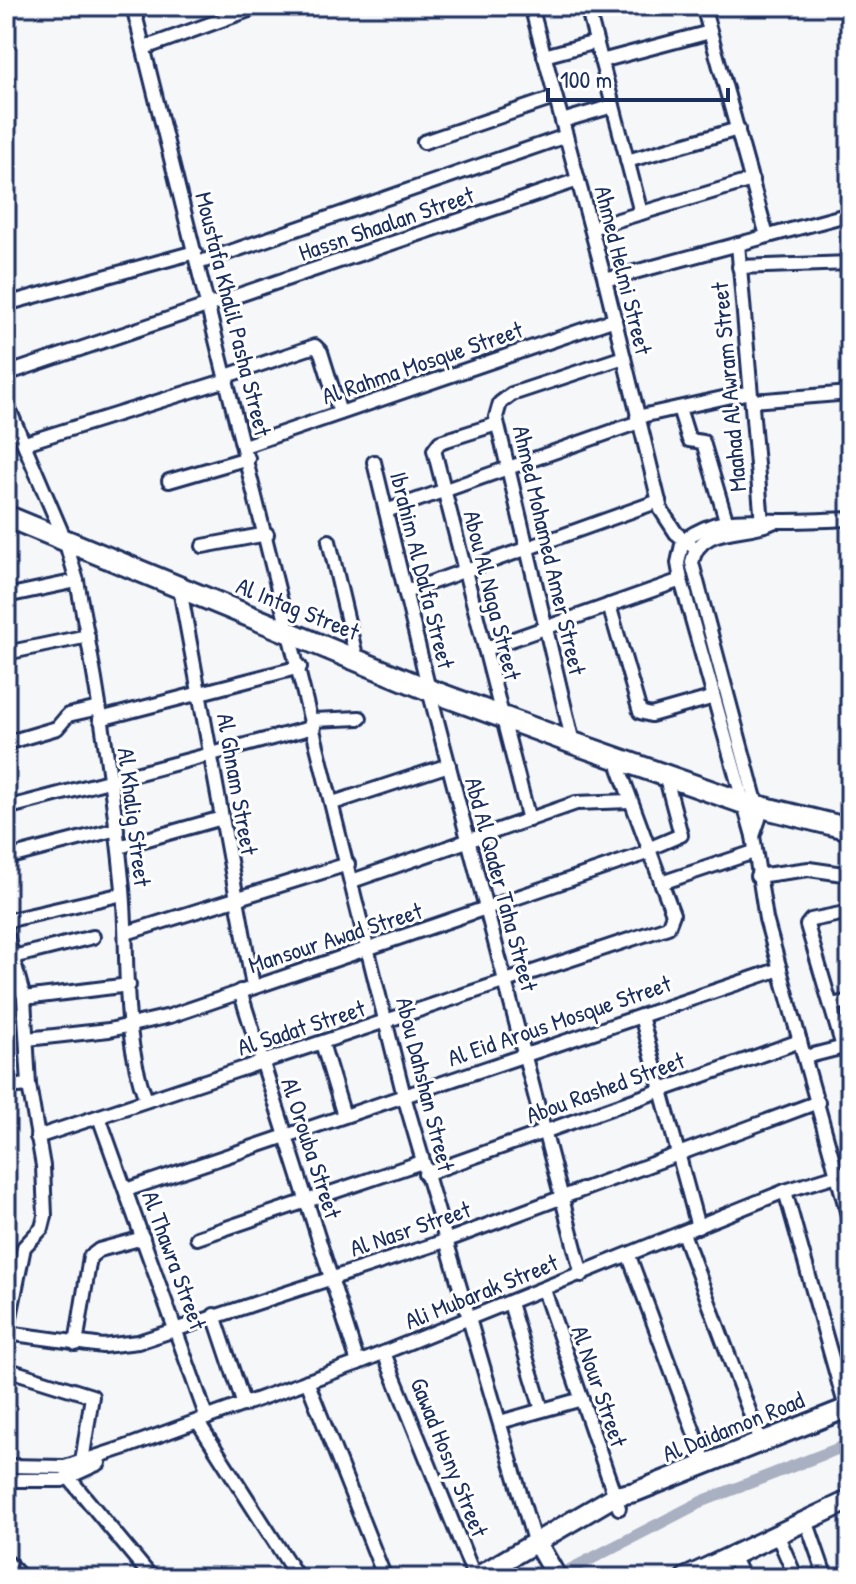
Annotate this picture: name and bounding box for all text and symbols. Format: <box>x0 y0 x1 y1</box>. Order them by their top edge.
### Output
scale bar <box>548 52 728 102</box>
text: 100 m <box>560 63 612 95</box>
street label: Hassn Shaalan Street <box>294 178 479 268</box>
street label: Ahmed Helmi Street <box>588 182 661 358</box>
street label: Moustafa Khalil Pasha Street <box>188 188 280 440</box>
street label: Maahad Al Awram Street <box>703 280 753 493</box>
street label: Al Rahma Mosque Street <box>317 312 527 411</box>
street label: Ahmed Mohamed Amer Street <box>506 422 594 679</box>
street label: Ibrahim Al Dalfa Street <box>383 468 463 672</box>
street label: Abou Al Naga Street <box>456 507 530 684</box>
street label: Al Intag Street <box>232 569 365 647</box>
street label: Al Ghnam Street <box>210 711 266 858</box>
street label: Al Khalig Street <box>111 746 159 889</box>
street label: Abd Al Qader Taha Street <box>458 773 546 995</box>
street label: Mansour Awad Street <box>244 894 427 980</box>
street label: Al Eid Arous Mosque Street <box>443 966 676 1073</box>
street label: Al Sadat Street <box>233 991 370 1063</box>
street label: Abou Dahshan Street <box>389 994 463 1175</box>
street label: Abou Rashed Street <box>521 1043 689 1130</box>
street label: Al Orouba Street <box>274 1074 350 1223</box>
street label: Al Thawra Street <box>135 1186 215 1335</box>
street label: Al Nasr Street <box>345 1192 475 1264</box>
street label: Ali Mubarak Street <box>400 1246 563 1336</box>
street label: Al Nour Street <box>564 1321 636 1452</box>
street label: Gawad Hosny Street <box>404 1373 497 1542</box>
street label: Al Daidamon Road <box>657 1383 809 1469</box>

